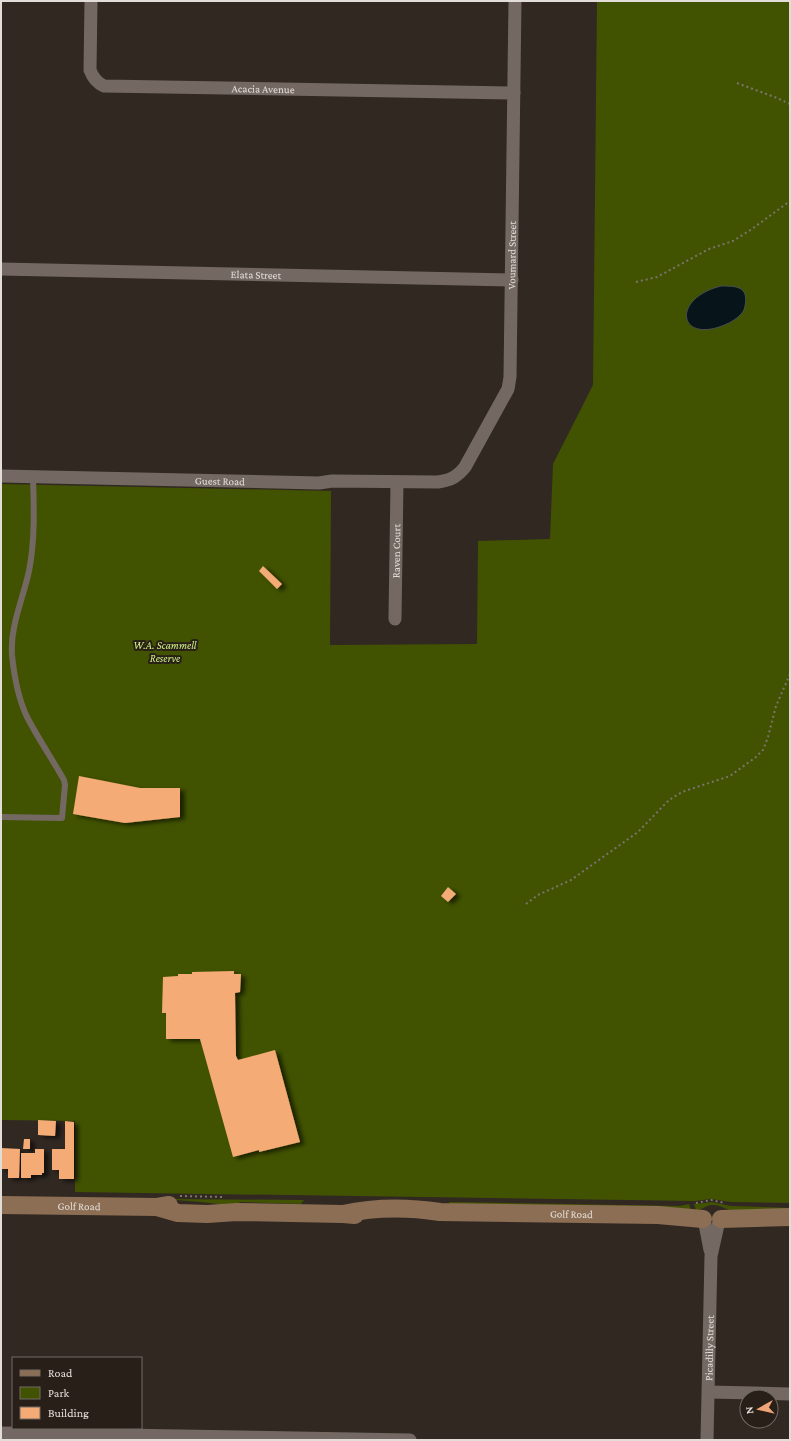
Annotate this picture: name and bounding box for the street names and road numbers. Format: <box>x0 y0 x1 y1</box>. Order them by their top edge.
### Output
street label: Acacia Avenue <box>231 82 295 95</box>
street label: Voumard Street <box>505 221 518 290</box>
street label: Elata Street <box>231 268 282 281</box>
street label: Guest Road <box>195 474 245 487</box>
street label: Raven Court <box>390 523 402 578</box>
street label: Golf Road <box>57 1200 101 1212</box>
street label: Golf Road <box>550 1208 593 1220</box>
street label: Picadilly Street <box>702 1315 716 1381</box>

